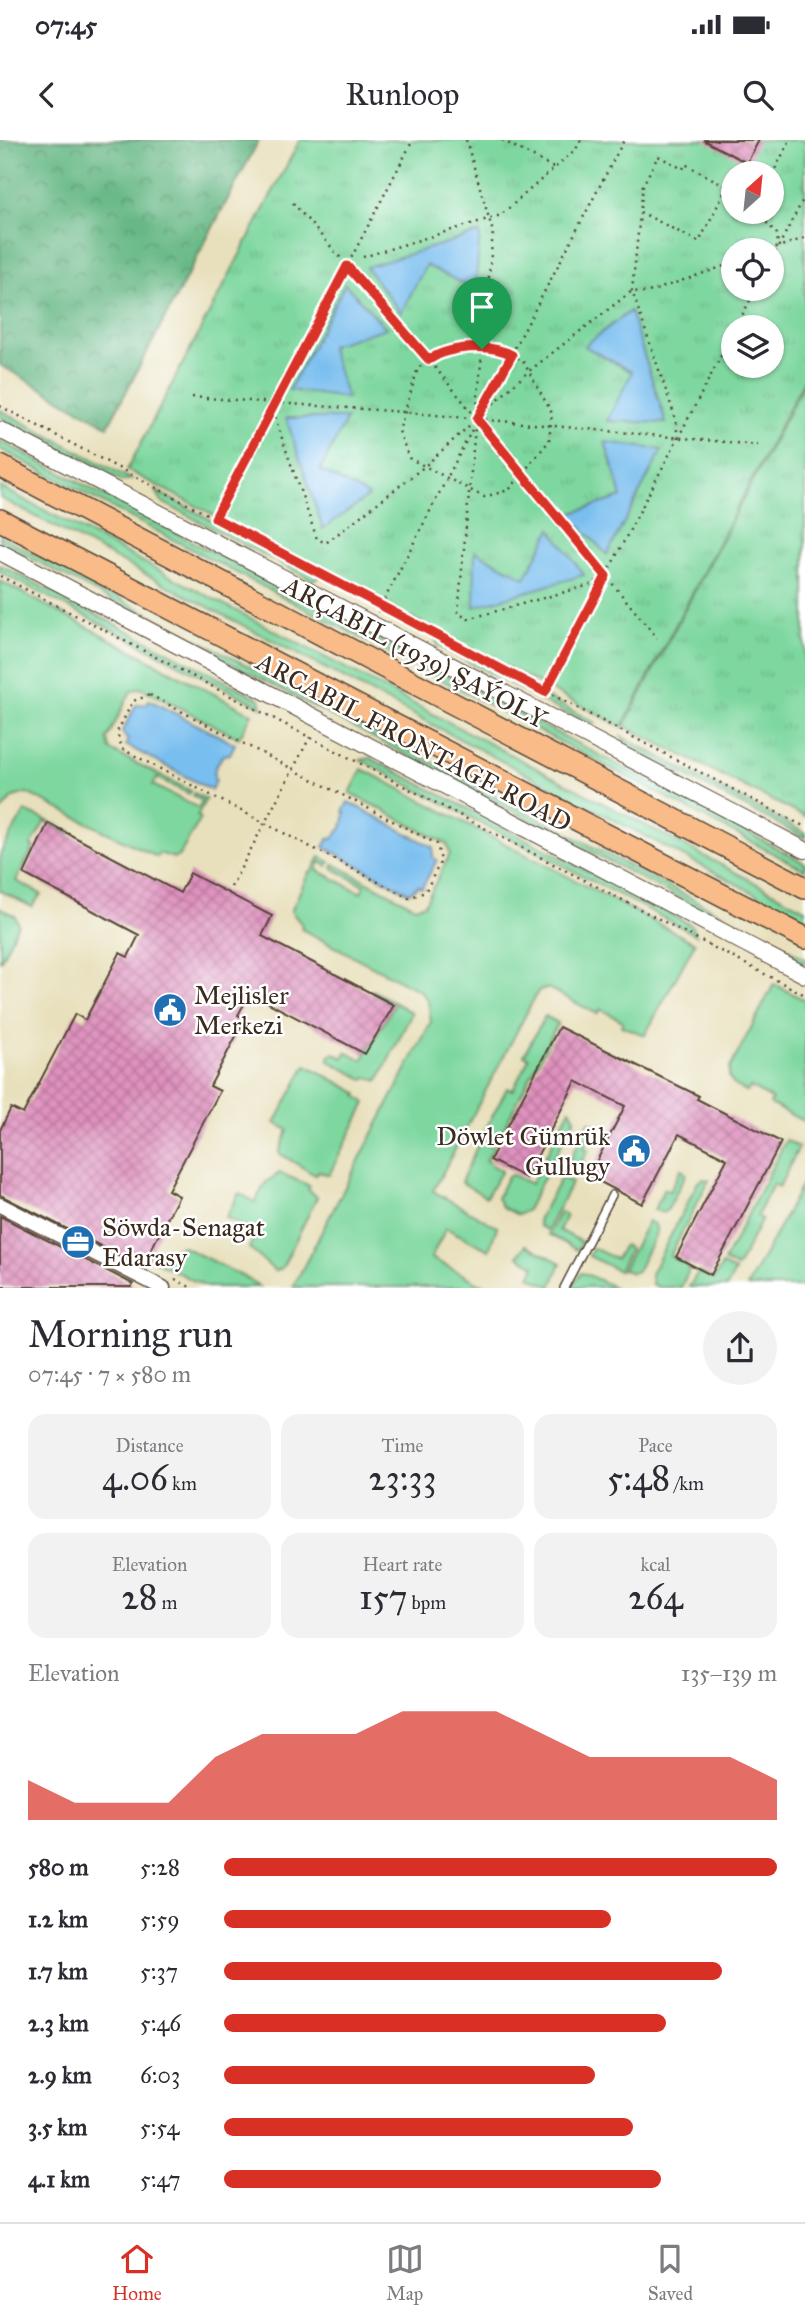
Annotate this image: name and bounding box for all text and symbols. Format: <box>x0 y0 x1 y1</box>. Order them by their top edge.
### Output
text: 07:45 <box>35 9 97 41</box>
text: Runloop <box>346 75 459 114</box>
icon: back <box>28 76 66 114</box>
icon: search <box>739 76 777 114</box>
north arrow <box>721 161 784 224</box>
map controls <box>721 161 784 378</box>
button: locate <box>721 238 784 301</box>
pin <box>452 277 512 349</box>
icon: arrive <box>463 288 501 326</box>
button: layers <box>721 315 784 378</box>
street label: ARÇABIL (1939) ŞAÝOLY <box>277 568 554 736</box>
street label: ARCABIL FRONTAGE ROAD <box>250 645 577 839</box>
place label: Mejlisler Merkezi <box>194 979 289 1041</box>
public building icon: Mejlisler Merkezi <box>151 991 189 1029</box>
place label: Döwlet Gümrük Gullugy <box>436 1120 611 1182</box>
public building icon: Döwlet Gümrük Gullugy <box>615 1132 653 1170</box>
place label: Söwda-Senagat Edarasy <box>102 1211 265 1273</box>
office icon: Söwda-Senagat Edarasy <box>59 1223 97 1261</box>
text: Morning run <box>28 1311 233 1357</box>
button: share <box>703 1311 777 1385</box>
text: 07:45 · 7 × 580 m <box>28 1360 191 1388</box>
text: Distance <box>115 1434 184 1457</box>
text: Time <box>381 1434 424 1457</box>
text: Pace <box>638 1434 673 1457</box>
text: 4.06 <box>102 1457 168 1500</box>
text: 23:33 <box>368 1457 437 1500</box>
text: 5:48 <box>607 1457 670 1500</box>
text: km <box>168 1472 197 1495</box>
text: /km <box>670 1472 704 1495</box>
text: Elevation <box>112 1553 187 1576</box>
text: Heart rate <box>363 1553 442 1576</box>
text: kcal <box>641 1553 670 1576</box>
text: 28 <box>122 1576 157 1619</box>
text: 157 <box>359 1576 407 1619</box>
text: 264 <box>628 1576 683 1619</box>
text: m <box>157 1591 177 1614</box>
text: bpm <box>407 1591 446 1614</box>
text: Elevation <box>28 1659 119 1687</box>
text: 135–139 m <box>681 1659 777 1687</box>
text: 580 m <box>28 1853 89 1881</box>
text: 5:28 <box>140 1853 180 1881</box>
text: 1.2 km <box>28 1905 88 1933</box>
text: 5:59 <box>140 1905 180 1933</box>
text: 1.7 km <box>28 1957 88 1985</box>
text: 5:37 <box>140 1957 178 1985</box>
text: 2.3 km <box>28 2009 89 2037</box>
text: 5:46 <box>140 2009 181 2037</box>
text: 2.9 km <box>28 2061 92 2089</box>
text: 6:03 <box>140 2061 180 2089</box>
text: 3.5 km <box>28 2113 87 2141</box>
text: 5:54 <box>140 2113 179 2141</box>
text: 4.1 km <box>28 2165 90 2193</box>
text: 5:47 <box>140 2165 181 2193</box>
tab: Home <box>112 2240 162 2305</box>
tab: Map <box>386 2240 424 2305</box>
tab: Saved <box>648 2240 693 2305</box>

